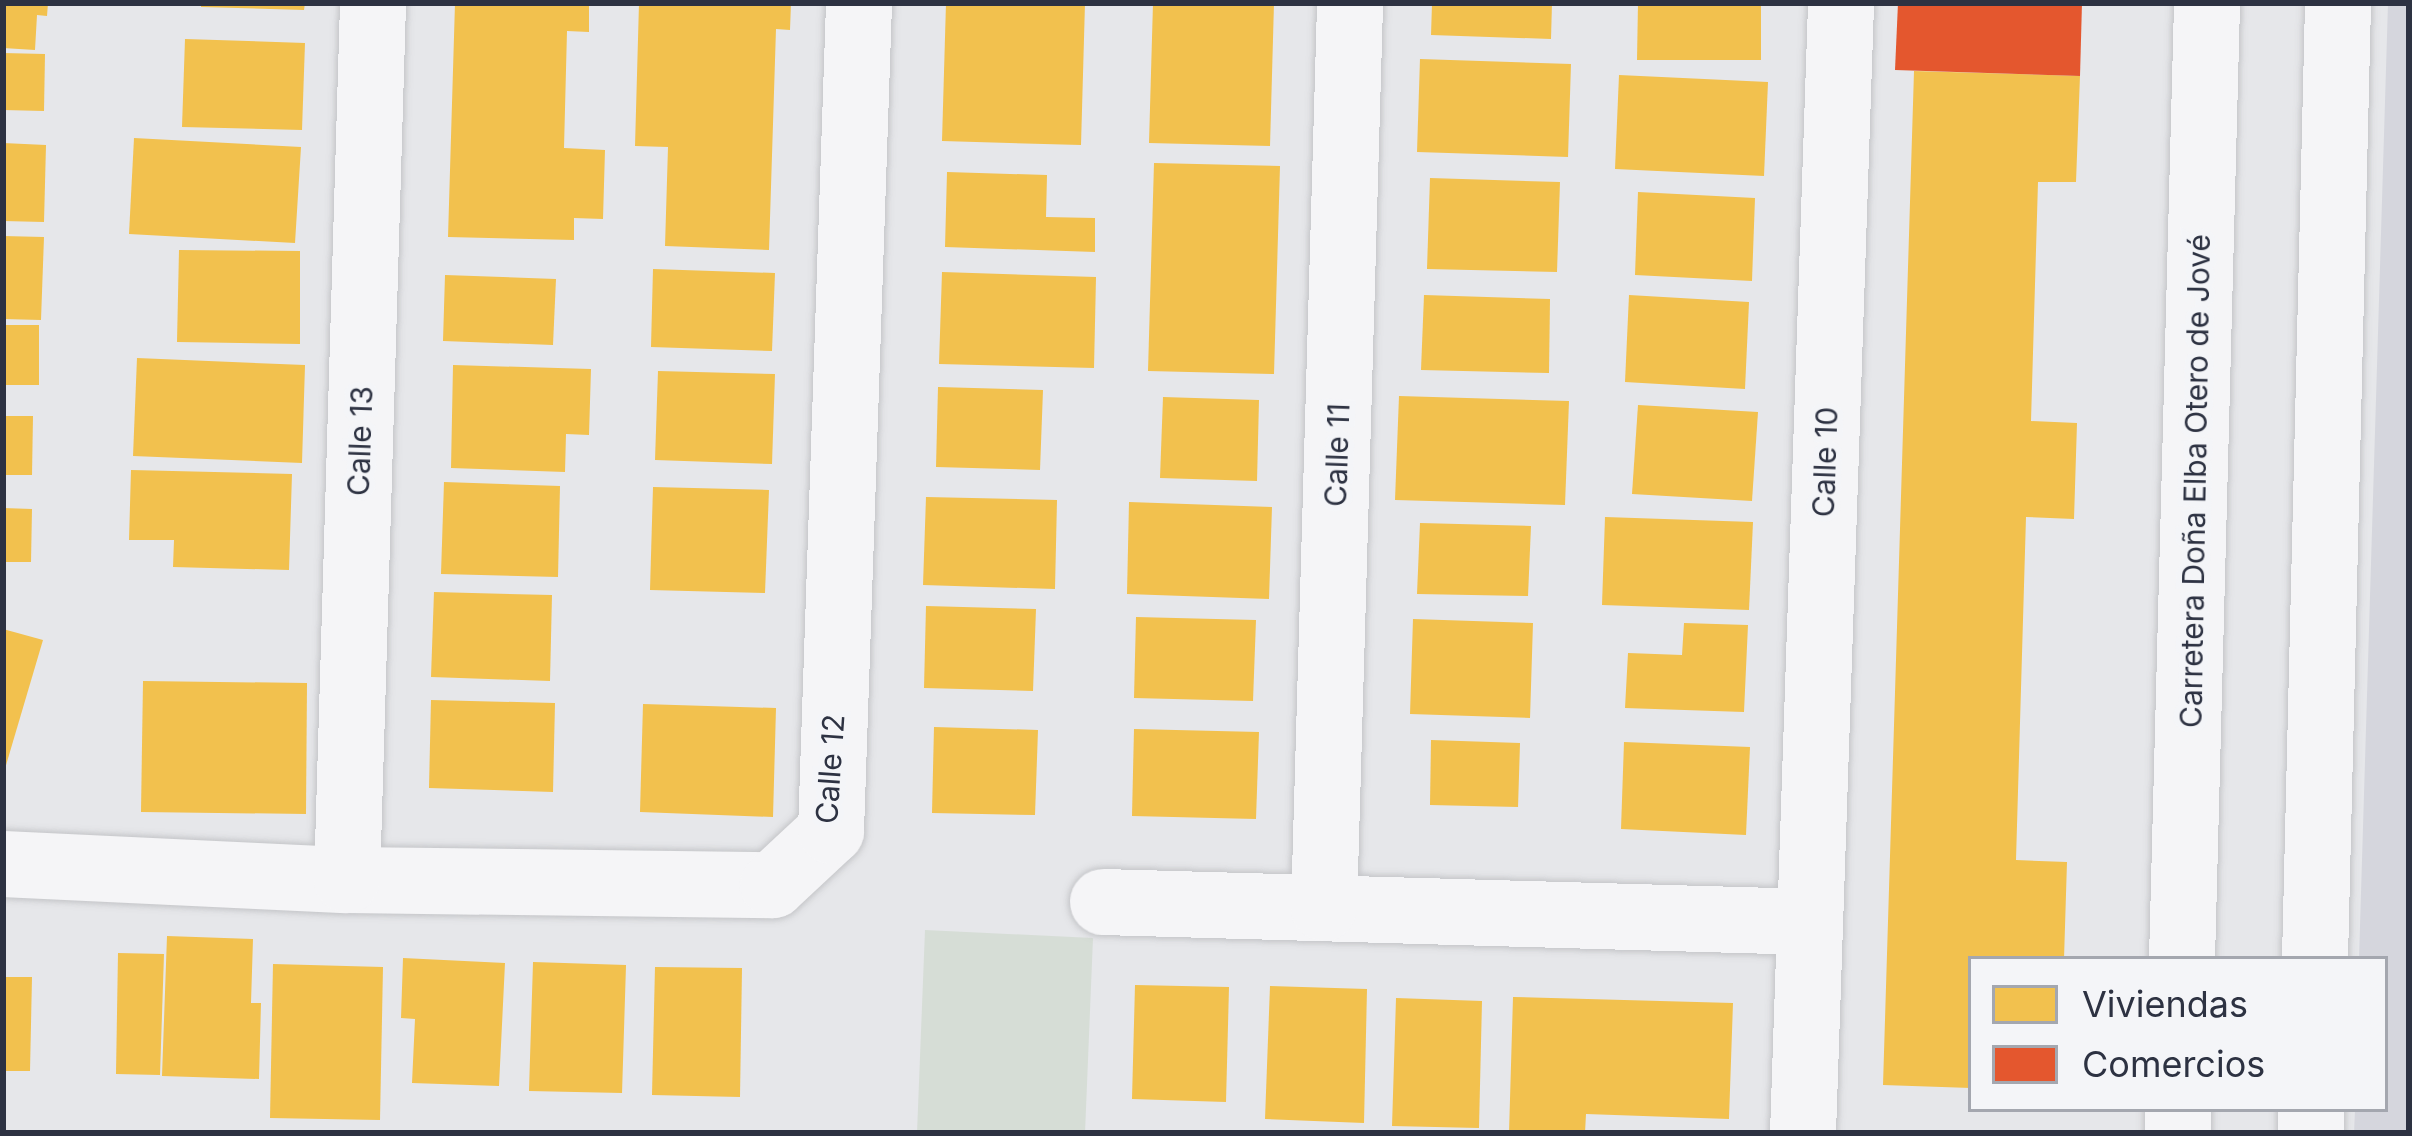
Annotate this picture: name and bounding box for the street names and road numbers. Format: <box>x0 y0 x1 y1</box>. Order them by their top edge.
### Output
street label: Carretera Doña Elba Otero de Jové <box>2173 234 2217 728</box>
street label: Calle 13 <box>340 385 380 497</box>
street label: Calle 11 <box>1317 403 1357 507</box>
street label: Calle 10 <box>1805 406 1845 518</box>
street label: Calle 12 <box>808 713 852 825</box>

